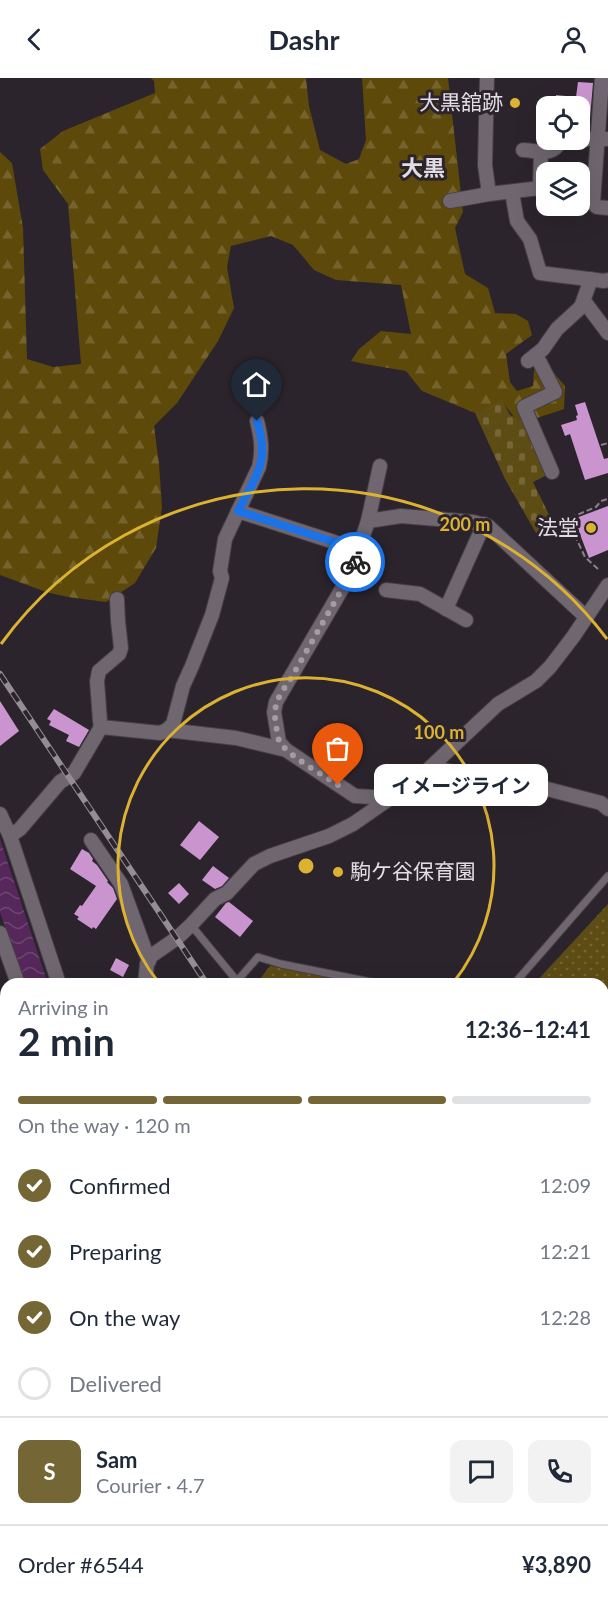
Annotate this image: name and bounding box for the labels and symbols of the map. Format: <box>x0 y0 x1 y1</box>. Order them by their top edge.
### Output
place label: 大黒舘跡 <box>419 89 503 114</box>
marker: 大黒舘跡 <box>508 96 522 110</box>
district label: 大黒 <box>401 154 445 181</box>
pin <box>231 359 282 421</box>
text: 200 m <box>440 513 490 535</box>
place label: 法堂 <box>537 514 579 539</box>
marker: 法堂 <box>584 521 598 535</box>
courier <box>325 532 385 592</box>
text: 100 m <box>414 721 464 743</box>
pin <box>312 723 363 785</box>
callout: イメージライン <box>374 764 548 806</box>
centre of rings <box>296 856 316 876</box>
place label: 駒ケ谷保育園 <box>350 858 476 883</box>
marker: 駒ケ谷保育園 <box>331 865 345 879</box>

